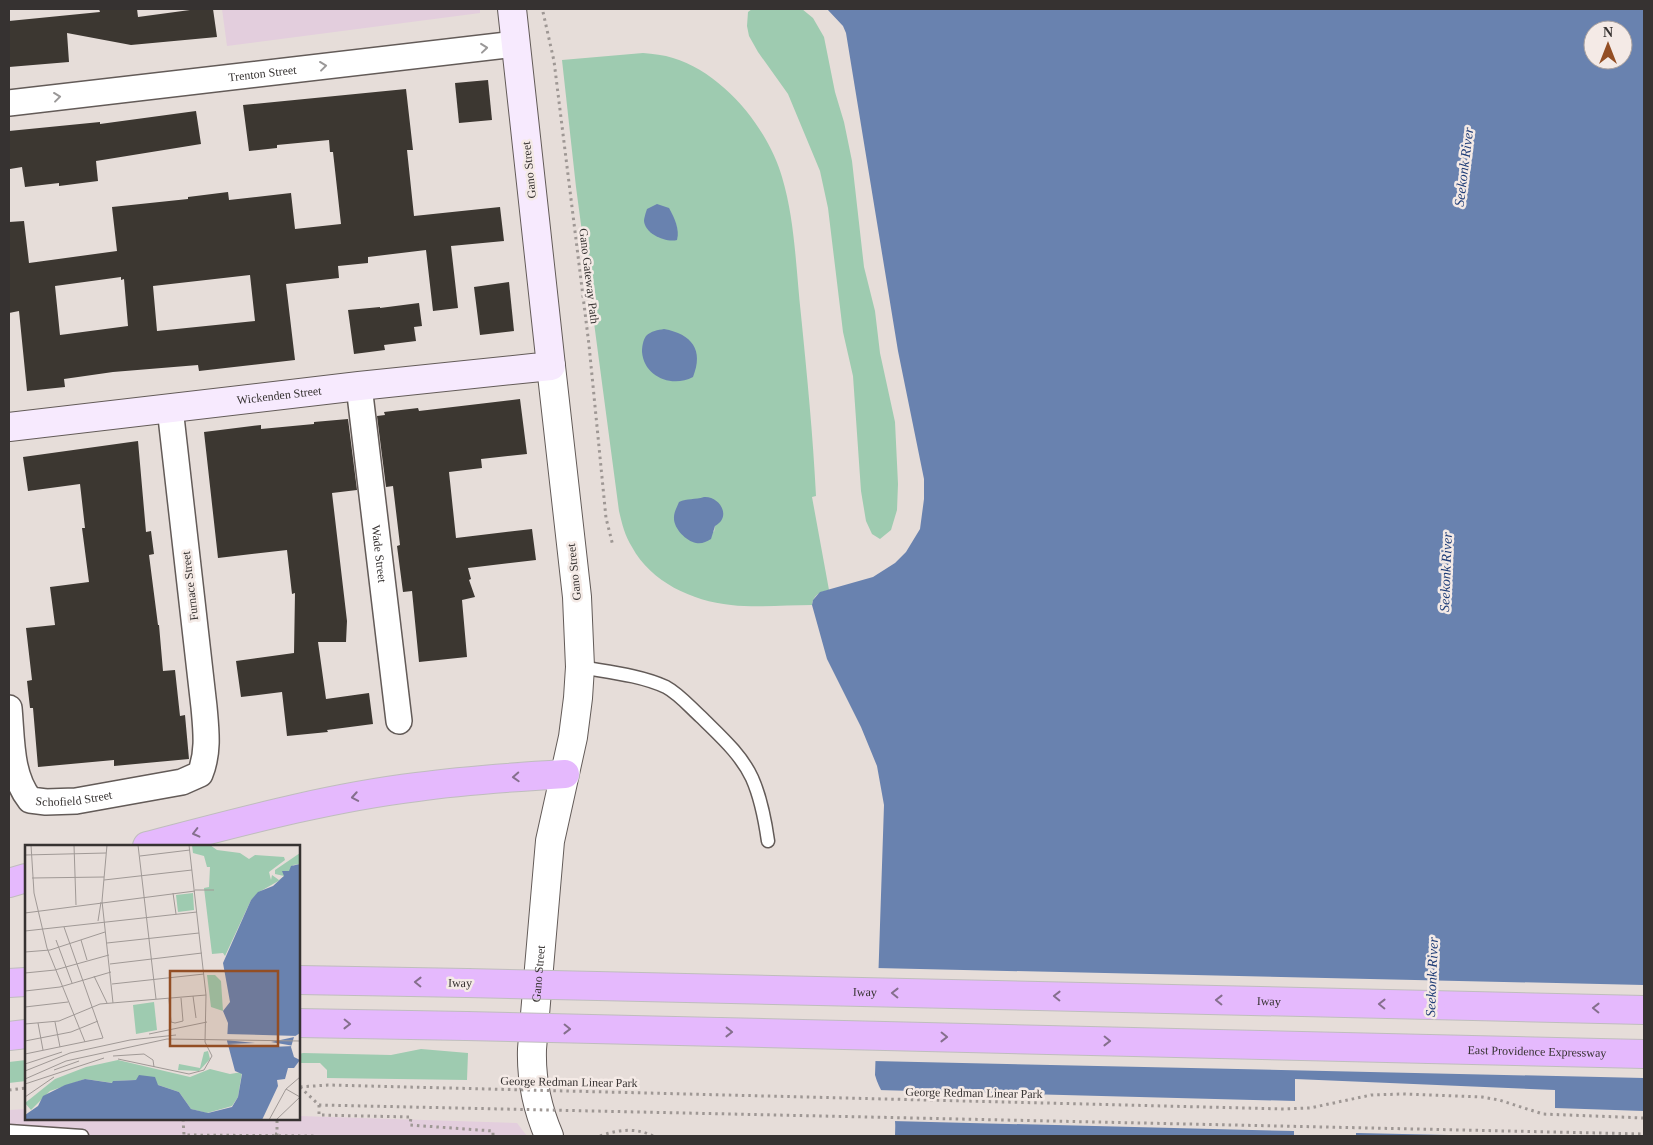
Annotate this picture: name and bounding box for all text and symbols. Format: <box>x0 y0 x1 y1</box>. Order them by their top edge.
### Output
north arrow <box>1583 20 1633 70</box>
text: N <box>1603 25 1613 40</box>
one-way arrow <box>481 42 489 53</box>
one-way arrow <box>319 61 327 72</box>
street label: Trenton Street <box>227 63 298 84</box>
one-way arrow <box>53 92 61 103</box>
water label: Seekonk River <box>1452 126 1476 207</box>
street label: Gano Street <box>519 140 539 199</box>
street label: Gano Gateway Path <box>576 228 602 324</box>
street label: Wickenden Street <box>236 383 323 407</box>
street label: Wade Street <box>369 524 390 584</box>
water label: Seekonk River <box>1437 531 1455 612</box>
street label: Gano Street <box>564 542 584 601</box>
street label: Furnace Street <box>179 550 201 621</box>
one-way arrow <box>512 771 520 782</box>
street label: Schofield Street <box>35 788 114 809</box>
one-way arrow <box>350 791 359 801</box>
one-way arrow <box>192 827 201 838</box>
inset map <box>25 845 300 1120</box>
water label: Seekonk River <box>1423 936 1441 1017</box>
street label: Gano Street <box>529 944 548 1003</box>
street label: Iway <box>448 976 472 990</box>
one-way arrow <box>414 977 422 987</box>
street label: Iway <box>853 985 877 999</box>
one-way arrow <box>890 988 898 998</box>
one-way arrow <box>1053 991 1061 1002</box>
street label: Iway <box>1257 994 1281 1009</box>
one-way arrow <box>1215 995 1223 1005</box>
one-way arrow <box>1378 999 1386 1009</box>
one-way arrow <box>1591 1003 1599 1014</box>
one-way arrow <box>344 1019 352 1029</box>
one-way arrow <box>563 1023 571 1034</box>
one-way arrow <box>726 1027 734 1038</box>
one-way arrow <box>941 1032 949 1043</box>
one-way arrow <box>1104 1036 1111 1046</box>
street label: East Providence Expressway <box>1467 1043 1606 1060</box>
street label: George Redman Linear Park <box>500 1074 638 1090</box>
street label: George Redman Linear Park <box>905 1085 1043 1101</box>

